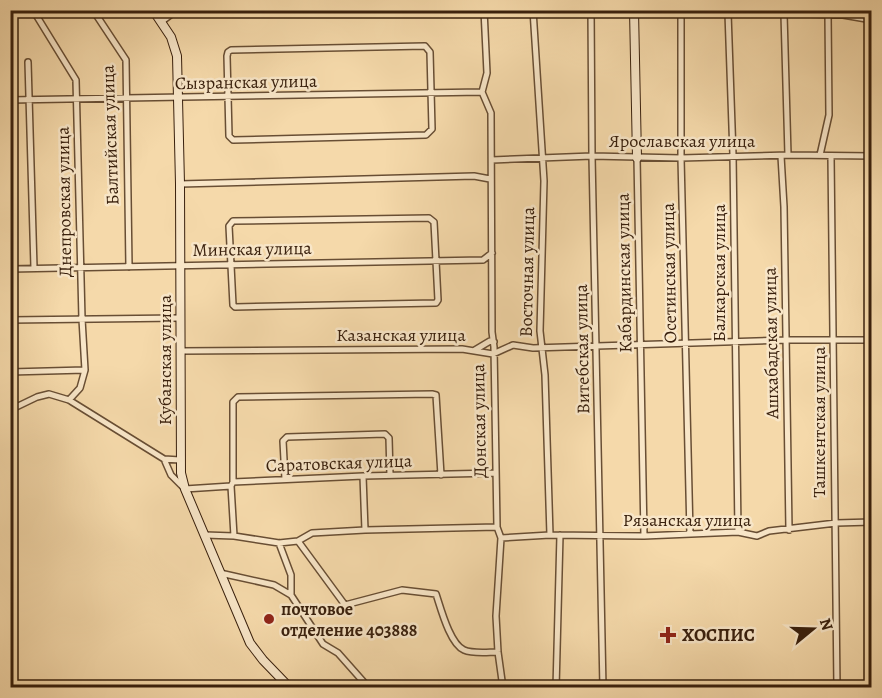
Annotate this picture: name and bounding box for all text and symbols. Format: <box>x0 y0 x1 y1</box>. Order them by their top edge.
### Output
street label: Балтийская улица <box>96 64 124 206</box>
street label: Сызранская улица <box>175 69 318 95</box>
street label: Днепровская улица <box>51 126 77 278</box>
street label: Ярославская улица <box>609 129 756 153</box>
street label: Кабардинская улица <box>611 192 637 353</box>
street label: Осетинская улица <box>656 202 682 343</box>
street label: Балкарская улица <box>707 203 731 342</box>
street label: Восточная улица <box>514 206 540 337</box>
street label: Минская улица <box>192 236 313 262</box>
street label: Ашхабадская улица <box>758 266 784 420</box>
street label: Витебская улица <box>569 283 595 414</box>
street label: Кубанская улица <box>153 294 177 425</box>
street label: Казанская улица <box>336 323 466 347</box>
street label: Ташкентская улица <box>807 346 831 497</box>
street label: Донская улица <box>466 363 492 478</box>
street label: Саратовская улица <box>265 448 413 478</box>
street label: Рязанская улица <box>623 508 752 532</box>
place label: почтовое отделение 403888 <box>281 597 417 642</box>
north arrow <box>783 599 843 659</box>
marker: почтовое отделение 403888 <box>262 612 276 626</box>
text: N <box>814 615 839 634</box>
place label: ХОСПИС <box>682 623 755 647</box>
marker: ХОСПИС <box>659 626 677 644</box>

